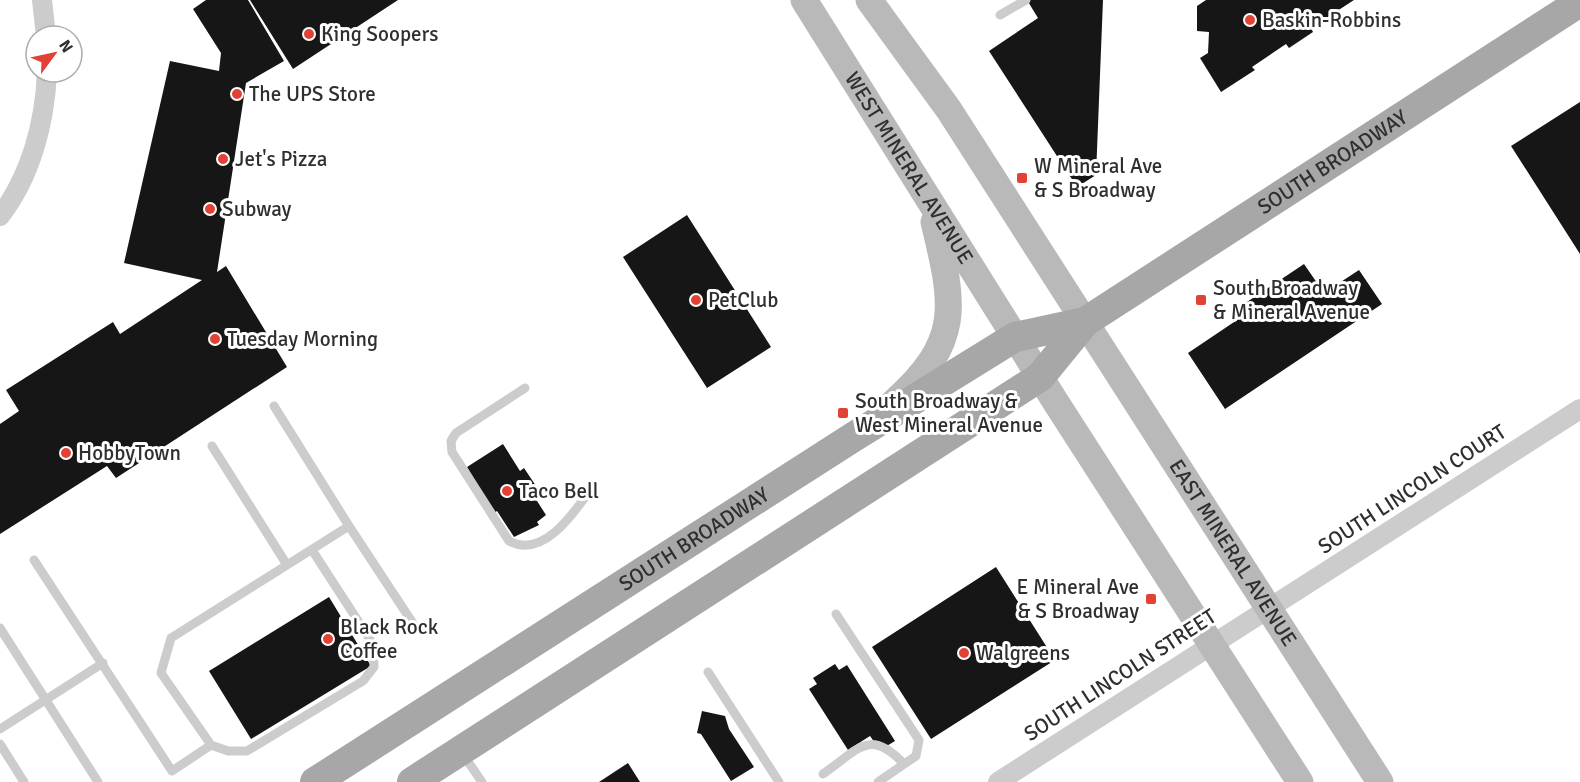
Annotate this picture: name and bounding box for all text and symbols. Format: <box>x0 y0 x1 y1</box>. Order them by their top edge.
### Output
place label: Baskin-Robbins <box>1262 7 1401 33</box>
marker: Baskin-Robbins <box>1243 13 1257 27</box>
place label: King Soopers <box>321 21 438 47</box>
north arrow <box>24 24 84 84</box>
marker: King Soopers <box>302 27 316 41</box>
text: N <box>54 36 77 56</box>
street label: WEST MINERAL AVENUE <box>839 67 979 269</box>
place label: The UPS Store <box>249 81 376 107</box>
marker: The UPS Store <box>230 87 244 101</box>
street label: SOUTH BROADWAY <box>1253 104 1413 220</box>
place label: Jet's Pizza <box>235 146 327 172</box>
marker: Jet's Pizza <box>216 152 230 166</box>
place label: W Mineral Ave & S Broadway <box>1034 153 1162 203</box>
marker: W Mineral Ave & S Broadway <box>1015 171 1029 185</box>
place label: Subway <box>222 196 292 222</box>
marker: Subway <box>203 202 217 216</box>
place label: South Broadway & Mineral Avenue <box>1213 275 1370 325</box>
place label: PetClub <box>708 287 778 313</box>
marker: PetClub <box>689 293 703 307</box>
marker: South Broadway & Mineral Avenue <box>1194 293 1208 307</box>
place label: Tuesday Morning <box>227 326 378 352</box>
marker: Tuesday Morning <box>208 332 222 346</box>
place label: South Broadway & West Mineral Avenue <box>855 388 1043 438</box>
marker: South Broadway & West Mineral Avenue <box>836 406 850 420</box>
street label: SOUTH LINCOLN COURT <box>1313 418 1511 559</box>
place label: HobbyTown <box>78 440 181 466</box>
marker: HobbyTown <box>59 446 73 460</box>
street label: EAST MINERAL AVENUE <box>1163 454 1302 651</box>
place label: Taco Bell <box>519 478 599 504</box>
street label: SOUTH BROADWAY <box>614 481 774 597</box>
marker: Taco Bell <box>500 484 514 498</box>
place label: E Mineral Ave & S Broadway <box>1017 574 1139 624</box>
marker: E Mineral Ave & S Broadway <box>1144 592 1158 606</box>
street label: SOUTH LINCOLN STREET <box>1019 603 1222 747</box>
place label: Black Rock Coffee <box>340 614 439 664</box>
marker: Black Rock Coffee <box>321 632 335 646</box>
place label: Walgreens <box>976 640 1070 666</box>
marker: Walgreens <box>957 646 971 660</box>

